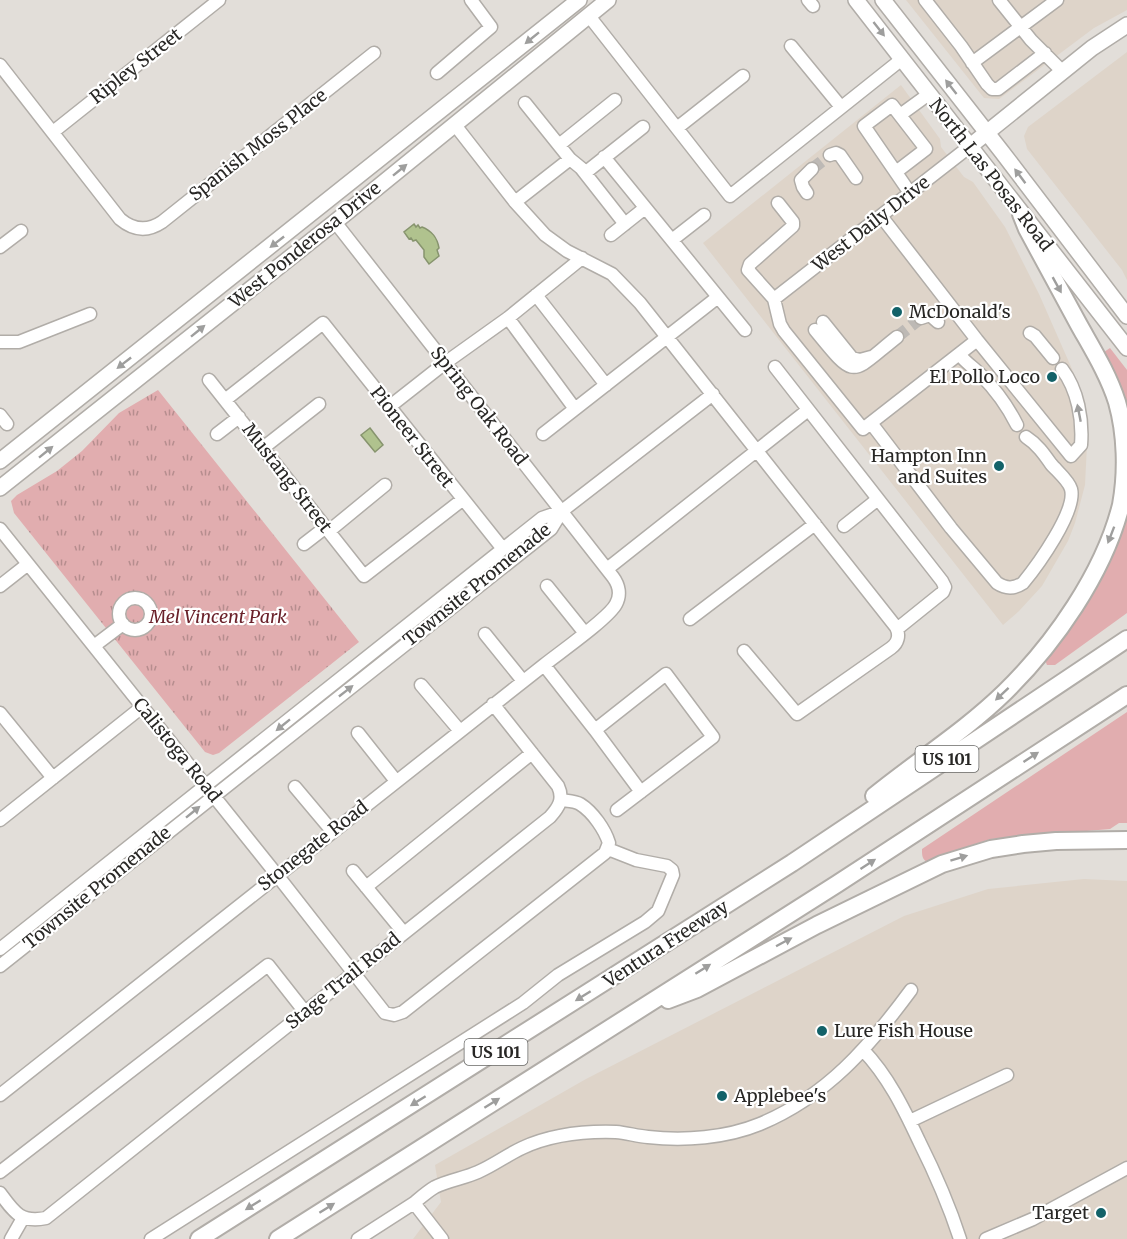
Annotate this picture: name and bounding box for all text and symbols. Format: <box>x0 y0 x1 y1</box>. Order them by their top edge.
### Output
one-way arrow <box>873 22 885 37</box>
street label: Ripley Street <box>85 23 186 109</box>
one-way arrow <box>524 32 539 44</box>
one-way arrow <box>945 79 957 94</box>
street label: Spanish Moss Place <box>184 84 331 206</box>
street label: North Las Posas Road <box>925 94 1058 256</box>
one-way arrow <box>392 163 408 176</box>
one-way arrow <box>1014 168 1027 184</box>
street label: West Daily Drive <box>807 171 934 277</box>
street label: West Ponderosa Drive <box>223 176 385 314</box>
one-way arrow <box>269 235 284 247</box>
one-way arrow <box>1052 276 1062 293</box>
place label: McDonald's <box>909 300 1011 323</box>
marker: McDonald's <box>890 305 904 319</box>
one-way arrow <box>191 325 206 337</box>
street label: Spring Oak Road <box>426 342 533 470</box>
one-way arrow <box>116 356 132 369</box>
place label: El Pollo Loco <box>929 365 1040 388</box>
marker: El Pollo Loco <box>1045 370 1059 384</box>
street label: Pioneer Street <box>366 381 459 492</box>
one-way arrow <box>1074 403 1083 422</box>
street label: Mustang Street <box>238 418 337 537</box>
place label: Hampton Inn and Suites <box>871 444 987 488</box>
one-way arrow <box>38 446 53 459</box>
marker: Hampton Inn and Suites <box>992 459 1006 473</box>
street label: Townsite Promenade <box>398 518 555 651</box>
one-way arrow <box>1106 526 1116 544</box>
park label: Mel Vincent Park <box>148 605 287 628</box>
one-way arrow <box>338 684 354 697</box>
one-way arrow <box>995 687 1009 701</box>
street label: Calistoga Road <box>128 693 227 807</box>
one-way arrow <box>275 718 290 730</box>
road number: US 101 <box>916 746 978 772</box>
one-way arrow <box>1023 752 1039 763</box>
street label: Stonegate Road <box>253 795 373 896</box>
one-way arrow <box>185 805 201 818</box>
street label: Townsite Promenade <box>18 821 175 954</box>
one-way arrow <box>950 853 968 862</box>
one-way arrow <box>859 858 875 870</box>
street label: Ventura Freeway <box>598 894 733 993</box>
street label: Stage Trail Road <box>281 927 405 1034</box>
one-way arrow <box>775 937 792 947</box>
one-way arrow <box>695 963 711 974</box>
one-way arrow <box>575 991 591 1002</box>
place label: Lure Fish House <box>834 1019 973 1042</box>
marker: Lure Fish House <box>815 1024 829 1038</box>
road number: US 101 <box>464 1039 528 1065</box>
place label: Applebee's <box>733 1084 827 1107</box>
marker: Applebee's <box>715 1089 729 1103</box>
one-way arrow <box>410 1095 426 1106</box>
one-way arrow <box>484 1098 500 1109</box>
one-way arrow <box>245 1199 261 1210</box>
place label: Target <box>1032 1201 1089 1224</box>
one-way arrow <box>319 1202 335 1213</box>
marker: Target <box>1094 1206 1108 1220</box>

